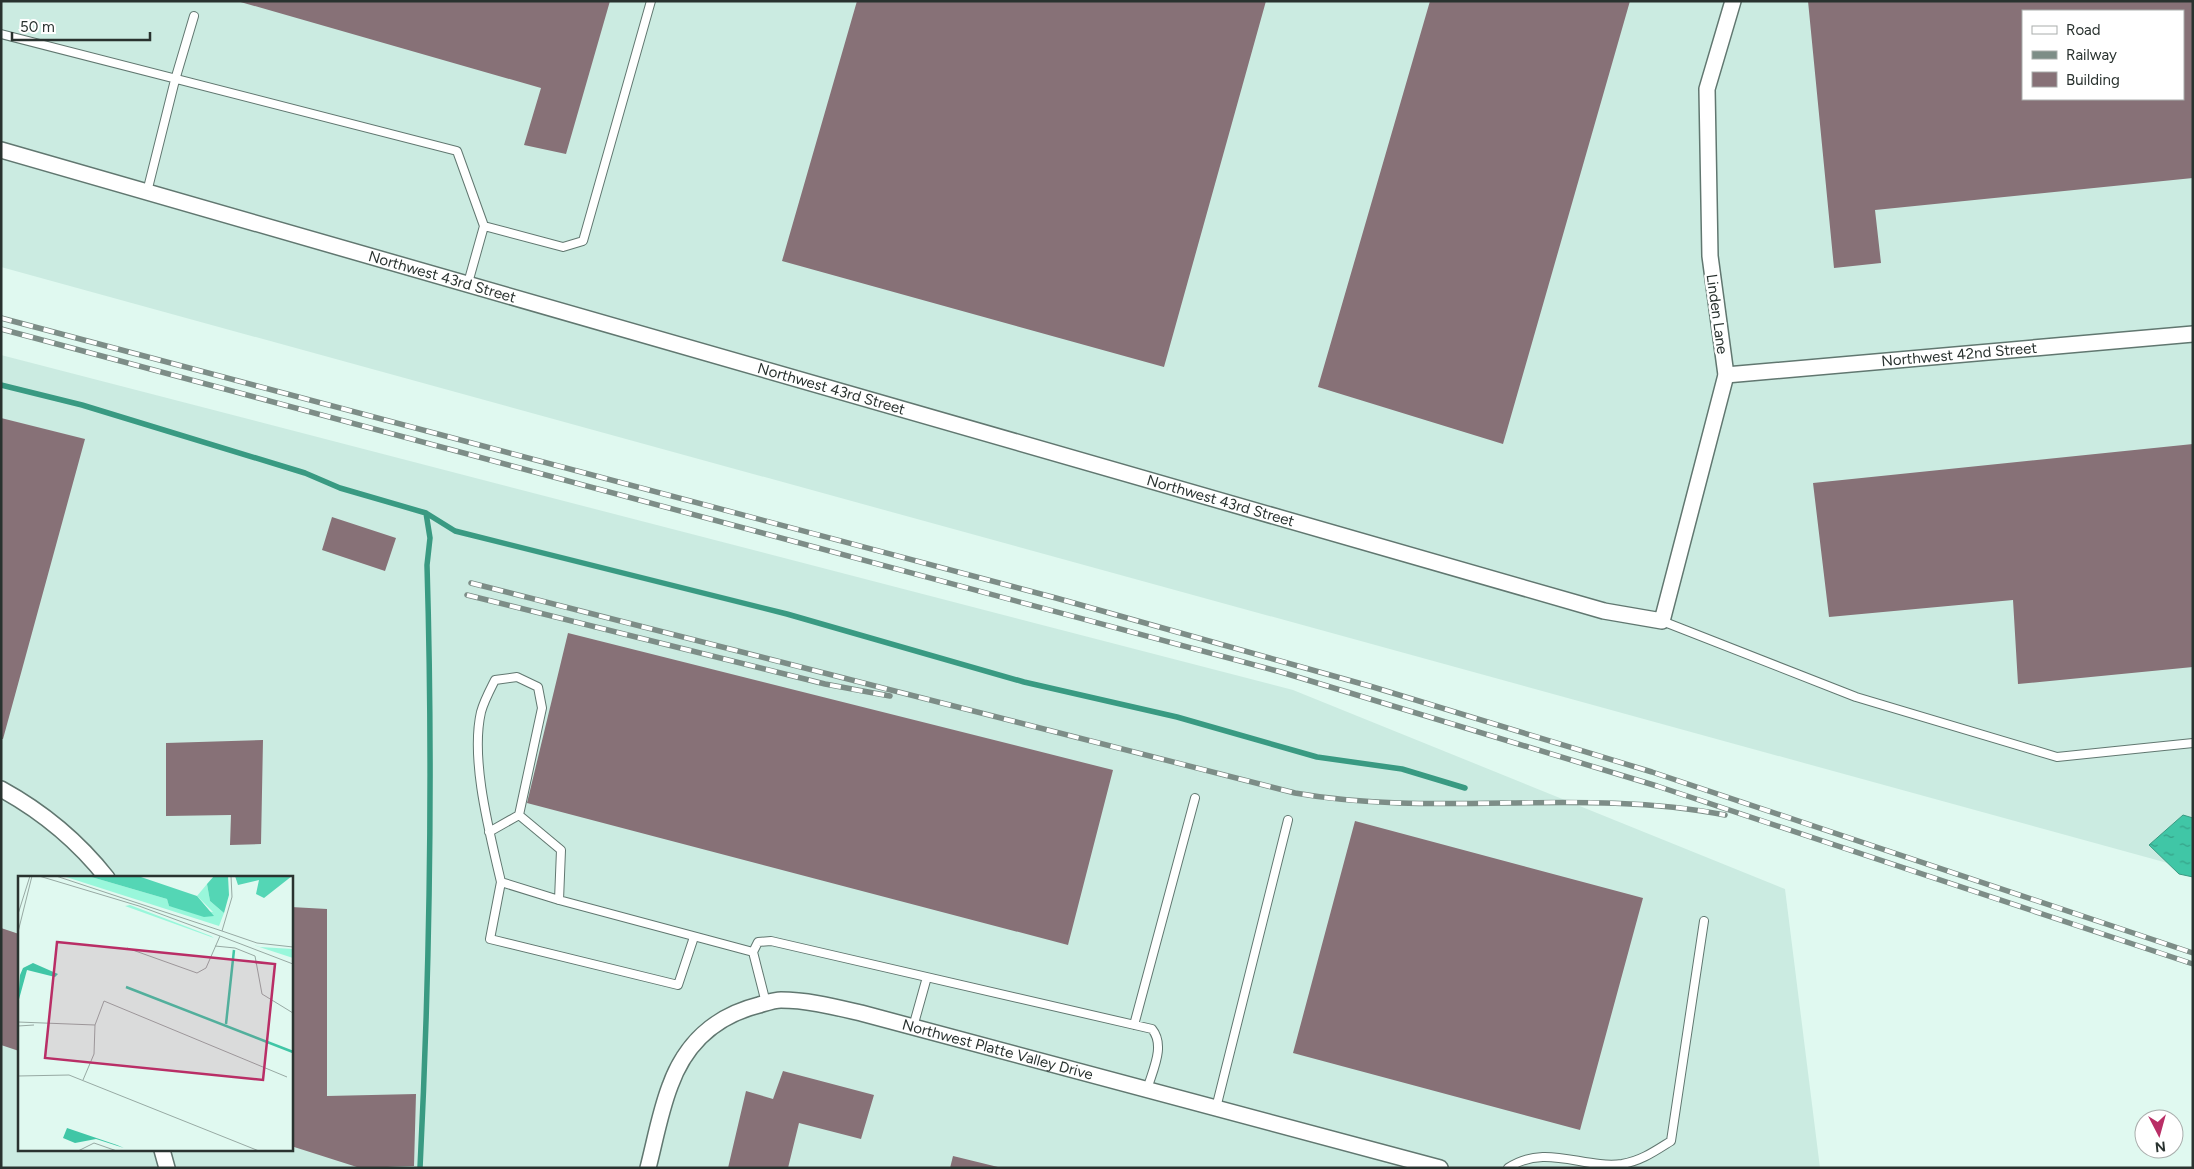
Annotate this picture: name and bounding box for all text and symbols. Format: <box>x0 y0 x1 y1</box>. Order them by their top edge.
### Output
scale bar <box>12 10 150 42</box>
legend <box>2022 10 2184 100</box>
text: 50 m <box>20 18 55 36</box>
text: Road <box>2066 21 2101 39</box>
text: Railway <box>2066 46 2117 64</box>
text: Building <box>2066 71 2120 89</box>
street label: Northwest 43rd Street <box>366 247 518 307</box>
street label: Linden Lane <box>1702 273 1732 355</box>
street label: Northwest 42nd Street <box>1881 339 2038 370</box>
street label: Northwest 43rd Street <box>755 359 908 419</box>
street label: Northwest 43rd Street <box>1145 471 1297 531</box>
inset map <box>18 876 292 1152</box>
street label: Northwest Platte Valley Drive <box>900 1015 1095 1084</box>
north arrow <box>2134 1109 2184 1159</box>
text: N <box>2154 1137 2167 1155</box>

